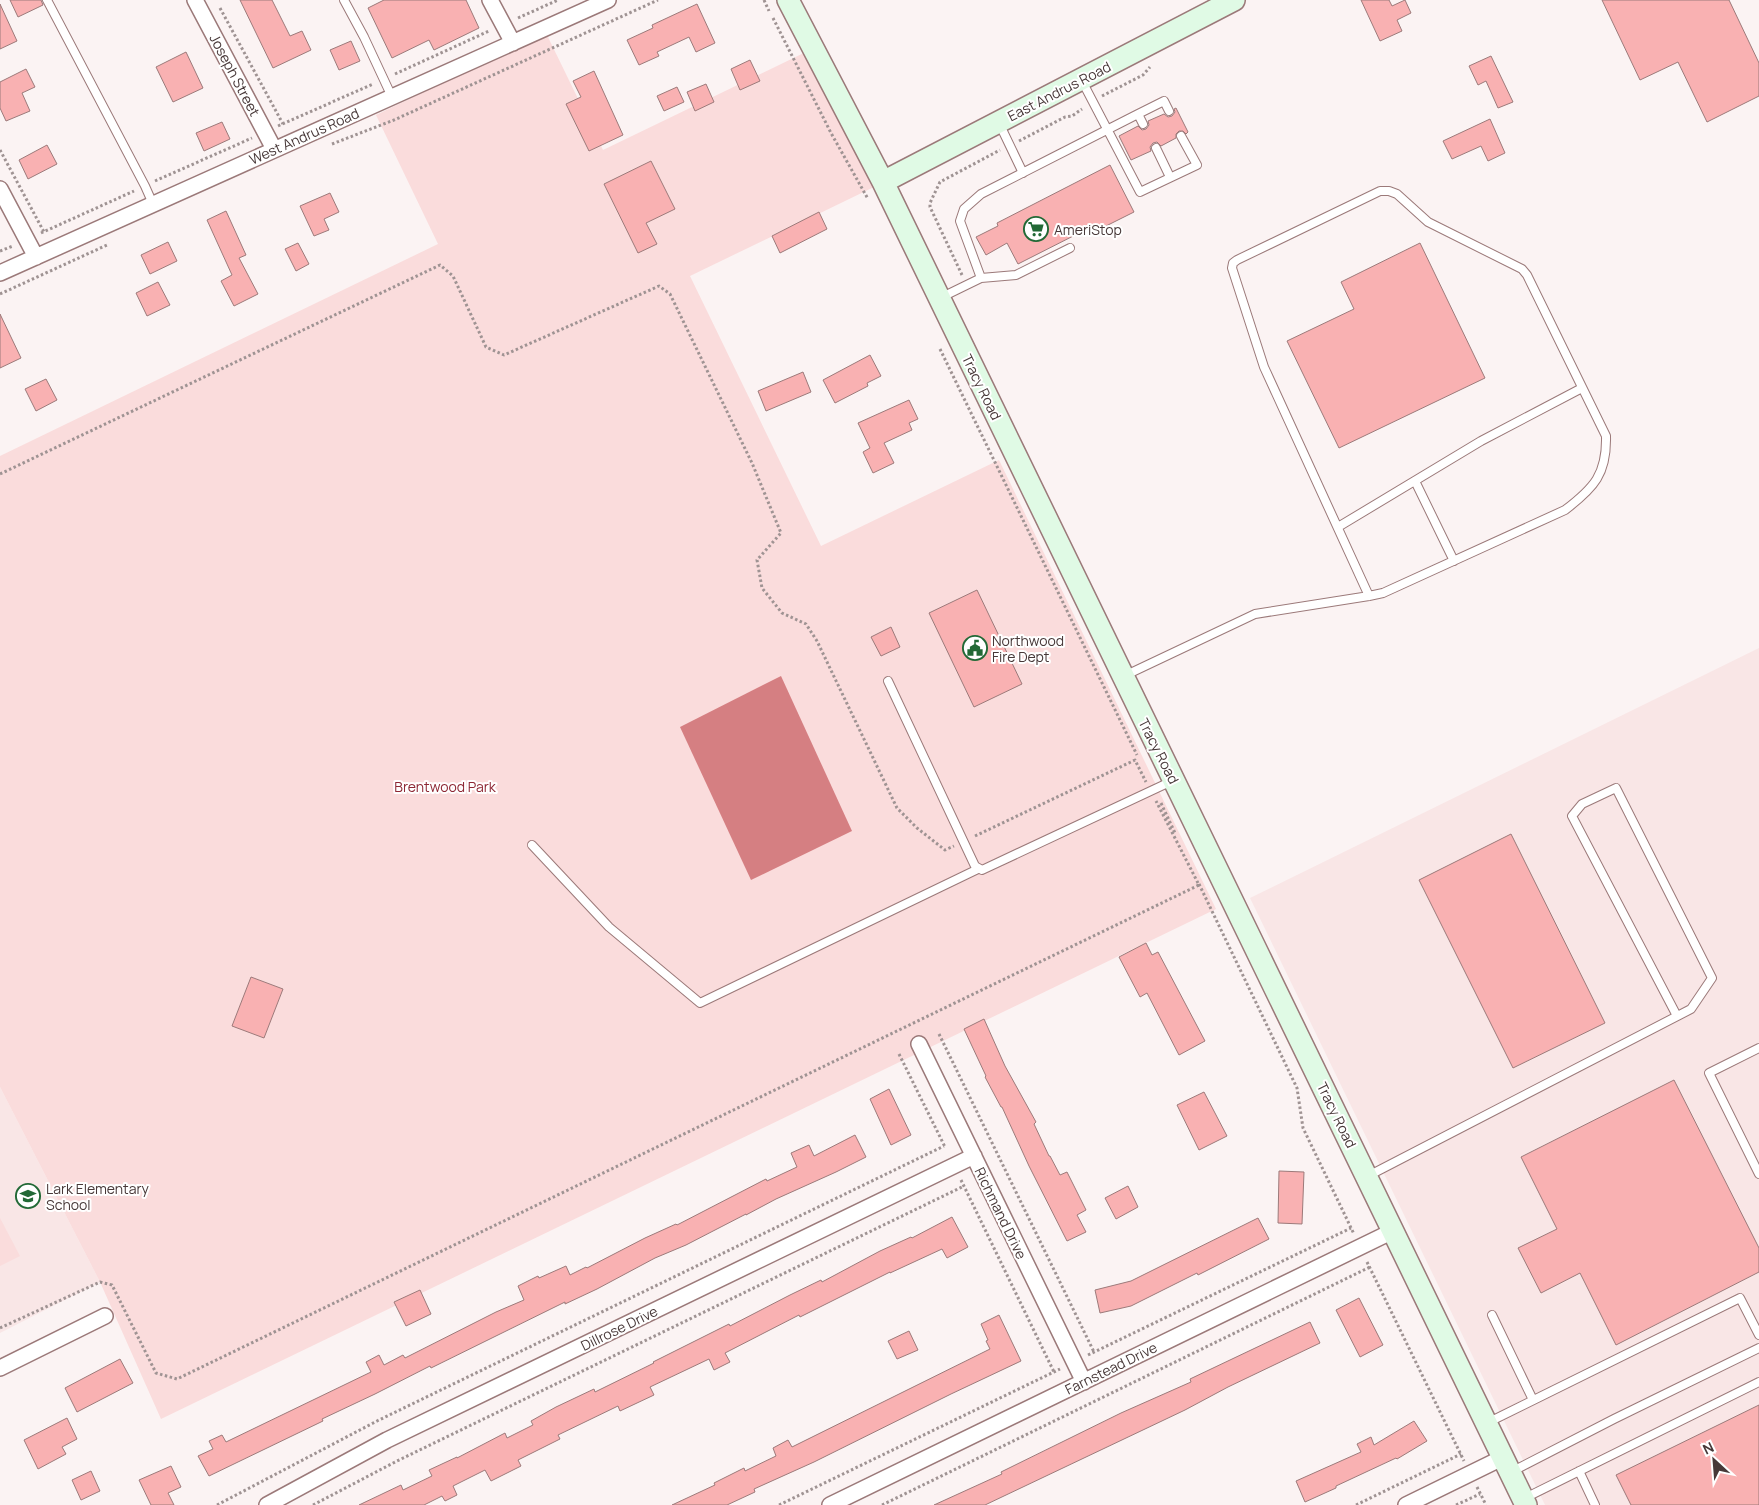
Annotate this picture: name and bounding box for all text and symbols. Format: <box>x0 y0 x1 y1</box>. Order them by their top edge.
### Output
street label: Joseph Street <box>205 31 265 120</box>
street label: East Andrus Road <box>1004 57 1114 125</box>
street label: West Andrus Road <box>246 103 362 169</box>
supermarket icon: AmeriStop <box>1023 216 1049 242</box>
place label: AmeriStop <box>1054 220 1122 239</box>
street label: Tracy Road <box>958 351 1006 423</box>
place label: Northwood Fire Dept <box>992 631 1064 666</box>
public building icon: Northwood Fire Dept <box>962 635 988 661</box>
street label: Tracy Road <box>1134 715 1184 787</box>
park label: Brentwood Park <box>394 777 497 796</box>
street label: Tracy Road <box>1313 1079 1361 1151</box>
street label: Richmand Drive <box>971 1164 1031 1262</box>
place label: Lark Elementary School <box>46 1179 149 1214</box>
school or university icon: Lark Elementary School <box>15 1183 41 1209</box>
street label: Dillrose Drive <box>577 1301 661 1355</box>
street label: Farnstead Drive <box>1062 1337 1160 1399</box>
north arrow <box>1689 1435 1739 1485</box>
text: N <box>1699 1437 1717 1459</box>

